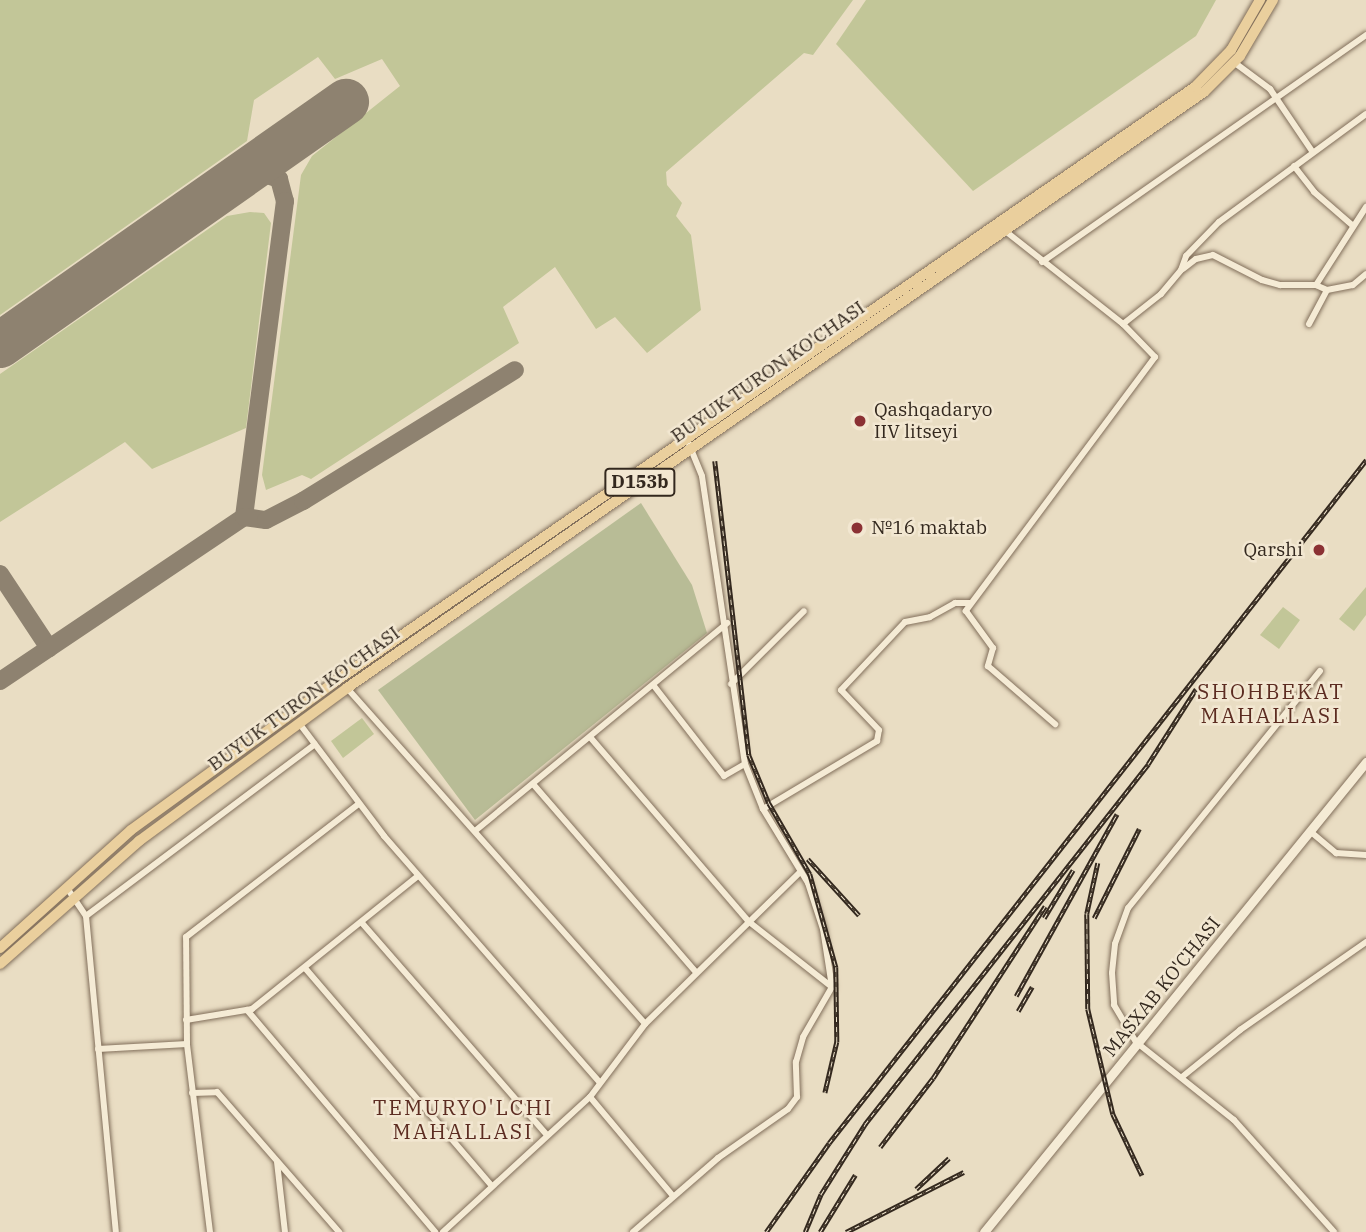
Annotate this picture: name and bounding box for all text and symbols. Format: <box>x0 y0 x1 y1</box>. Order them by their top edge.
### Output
street label: BUYUK TURON KO'CHASI <box>667 296 869 448</box>
place label: Qashqadaryo IIV litseyi <box>874 399 992 443</box>
marker: Qashqadaryo IIV litseyi <box>852 413 868 429</box>
road number: D153b <box>603 468 677 496</box>
place label: №16 maktab <box>871 517 987 539</box>
marker: №16 maktab <box>849 520 865 536</box>
place label: Qarshi <box>1243 539 1303 561</box>
marker: Qarshi <box>1309 540 1329 560</box>
street label: BUYUK TURON KO'CHASI <box>204 622 404 776</box>
district label: SHOHBEKAT MAHALLASI <box>1198 678 1344 728</box>
street label: MASXAB KO'CHASI <box>1099 913 1225 1061</box>
district label: TEMURYO'LCHI MAHALLASI <box>374 1094 552 1144</box>

